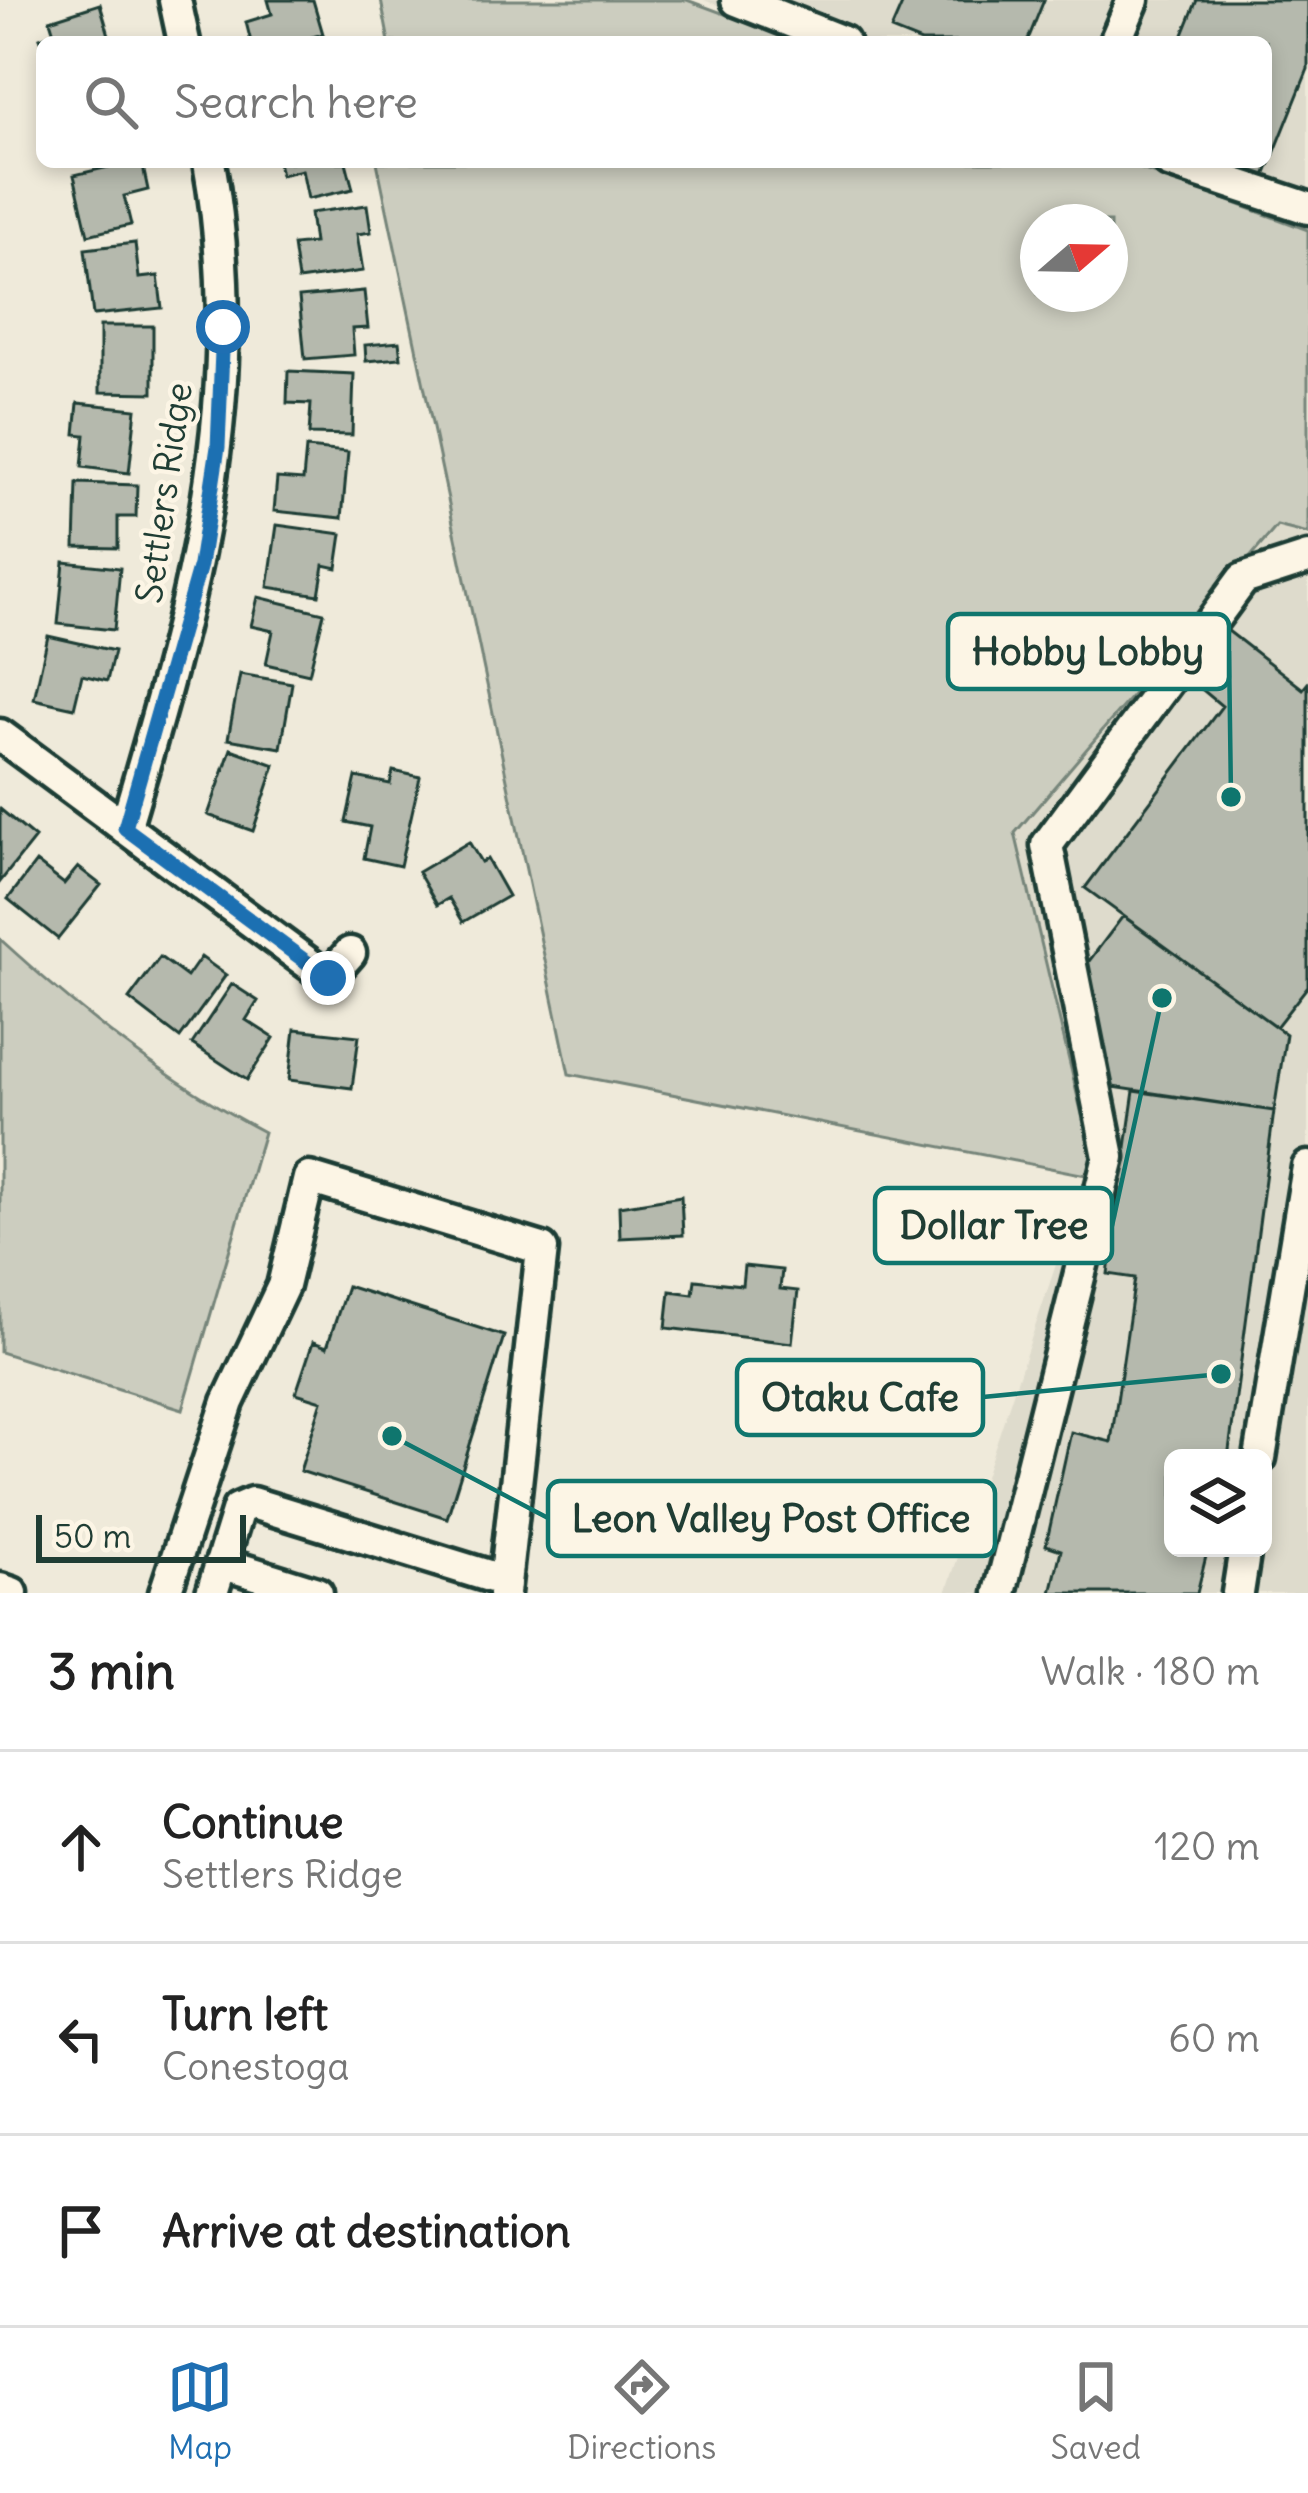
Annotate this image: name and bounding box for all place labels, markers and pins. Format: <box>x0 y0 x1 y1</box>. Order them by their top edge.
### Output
callout: Hobby Lobby <box>948 614 1229 689</box>
callout: Dollar Tree <box>875 1188 1112 1263</box>
callout: Otaku Cafe <box>737 1360 983 1435</box>
callout: Leon Valley Post Office <box>548 1481 995 1556</box>

